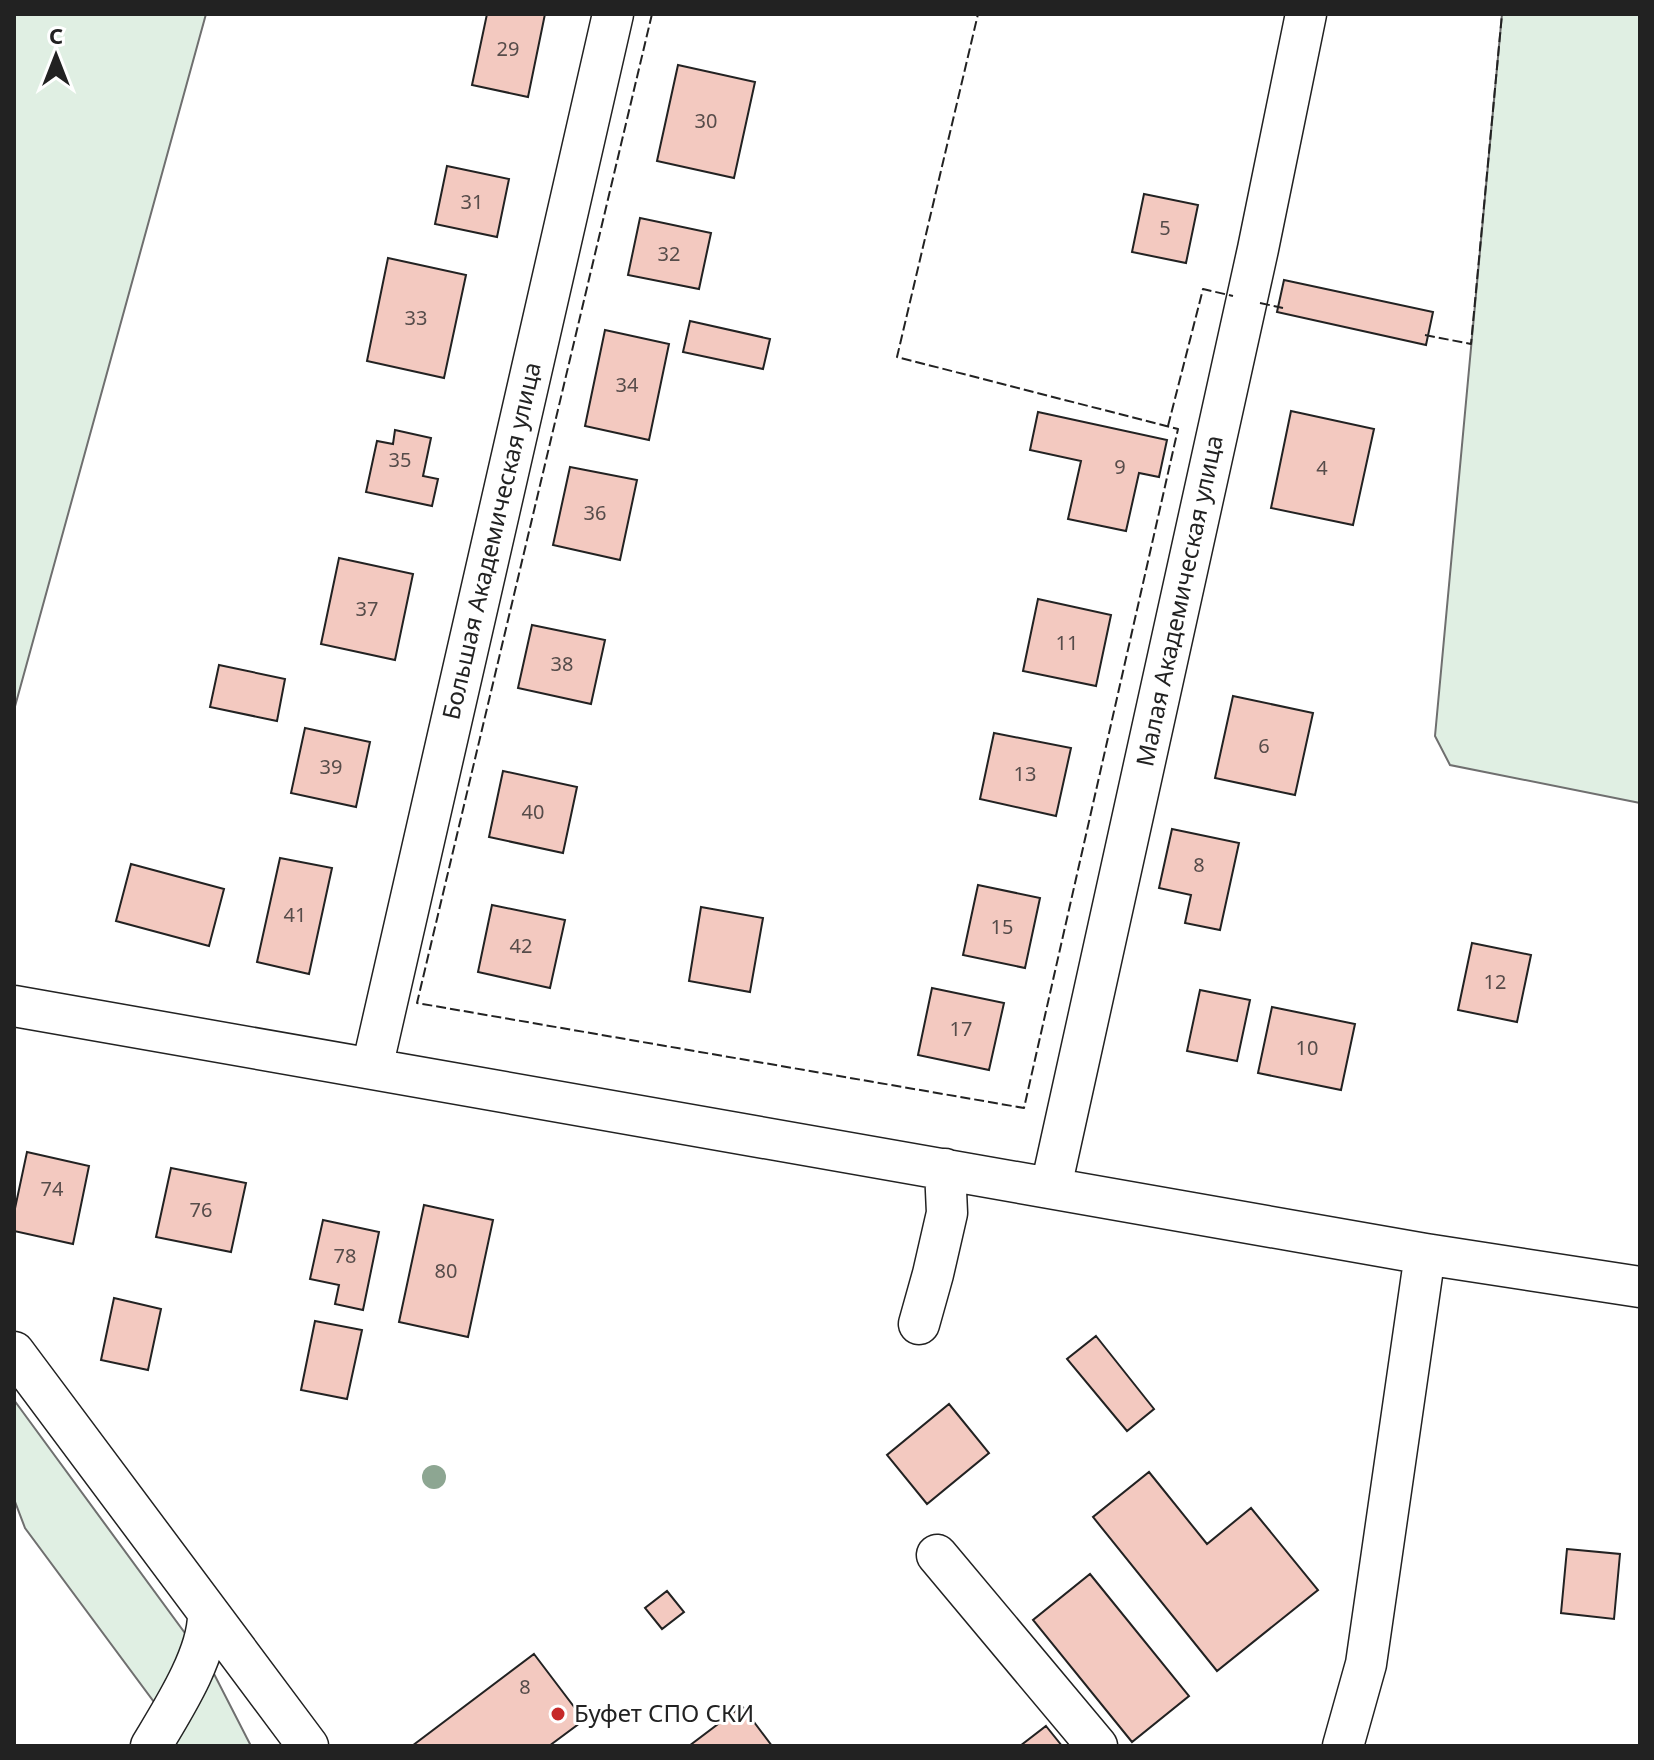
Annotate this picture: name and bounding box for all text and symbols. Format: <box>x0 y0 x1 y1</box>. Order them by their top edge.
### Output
north arrow <box>16 16 96 96</box>
text: С <box>49 20 63 50</box>
house number: 29 <box>497 35 519 62</box>
house number: 30 <box>695 107 717 134</box>
house number: 31 <box>461 188 483 215</box>
house number: 5 <box>1159 214 1171 241</box>
house number: 32 <box>658 240 680 267</box>
house number: 33 <box>405 304 427 331</box>
street label: Большая Академическая улица <box>433 359 548 723</box>
house number: 34 <box>616 371 639 398</box>
street label: Малая Академическая улица <box>1127 432 1230 769</box>
house number: 35 <box>389 446 411 473</box>
house number: 9 <box>1114 453 1126 480</box>
house number: 4 <box>1316 454 1328 481</box>
house number: 36 <box>584 499 606 526</box>
house number: 37 <box>356 595 378 622</box>
house number: 11 <box>1056 629 1078 656</box>
house number: 38 <box>551 650 573 677</box>
house number: 6 <box>1258 732 1270 759</box>
house number: 39 <box>320 753 342 780</box>
house number: 13 <box>1014 760 1036 787</box>
house number: 40 <box>522 798 544 825</box>
house number: 8 <box>1193 851 1205 878</box>
house number: 41 <box>284 901 306 928</box>
house number: 15 <box>991 913 1013 940</box>
house number: 42 <box>510 932 532 959</box>
house number: 12 <box>1484 968 1506 995</box>
house number: 17 <box>950 1015 972 1042</box>
house number: 10 <box>1296 1034 1318 1061</box>
house number: 74 <box>41 1175 64 1202</box>
house number: 76 <box>190 1196 212 1223</box>
house number: 78 <box>334 1242 356 1269</box>
house number: 80 <box>435 1257 457 1284</box>
house number: 8 <box>519 1673 531 1700</box>
place label: Буфет СПО СКИ <box>574 1696 754 1729</box>
marker: Буфет СПО СКИ <box>549 1705 567 1723</box>

